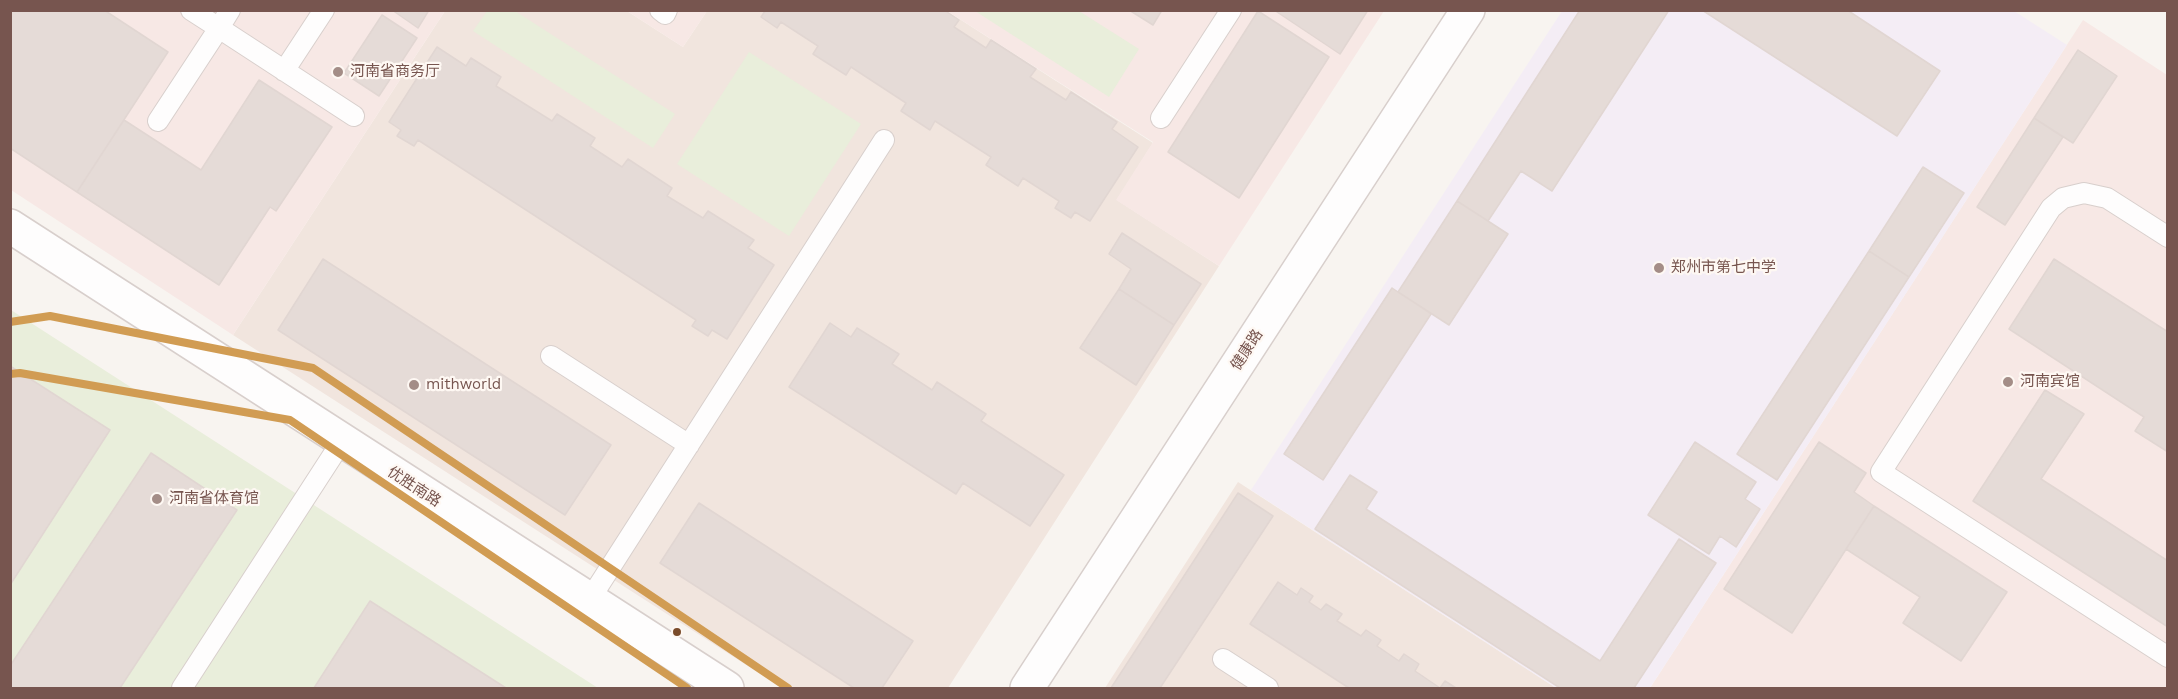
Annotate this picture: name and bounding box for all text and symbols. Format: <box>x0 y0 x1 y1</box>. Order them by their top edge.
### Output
place label: 河南省商务厅 <box>350 63 440 81</box>
marker: 河南省商务厅 <box>331 65 345 79</box>
place label: 郑州市第七中学 <box>1671 259 1776 277</box>
marker: 郑州市第七中学 <box>1652 261 1666 275</box>
street label: 健康路 <box>1227 326 1267 374</box>
place label: 河南宾馆 <box>2020 373 2080 391</box>
marker: 河南宾馆 <box>2001 375 2015 389</box>
place label: mithworld <box>426 376 501 394</box>
marker: mithworld <box>407 378 421 392</box>
street label: 优胜南路 <box>384 463 444 511</box>
place label: 河南省体育馆 <box>169 490 259 508</box>
marker: 河南省体育馆 <box>150 492 164 506</box>
unlabelled marker <box>671 626 683 638</box>

